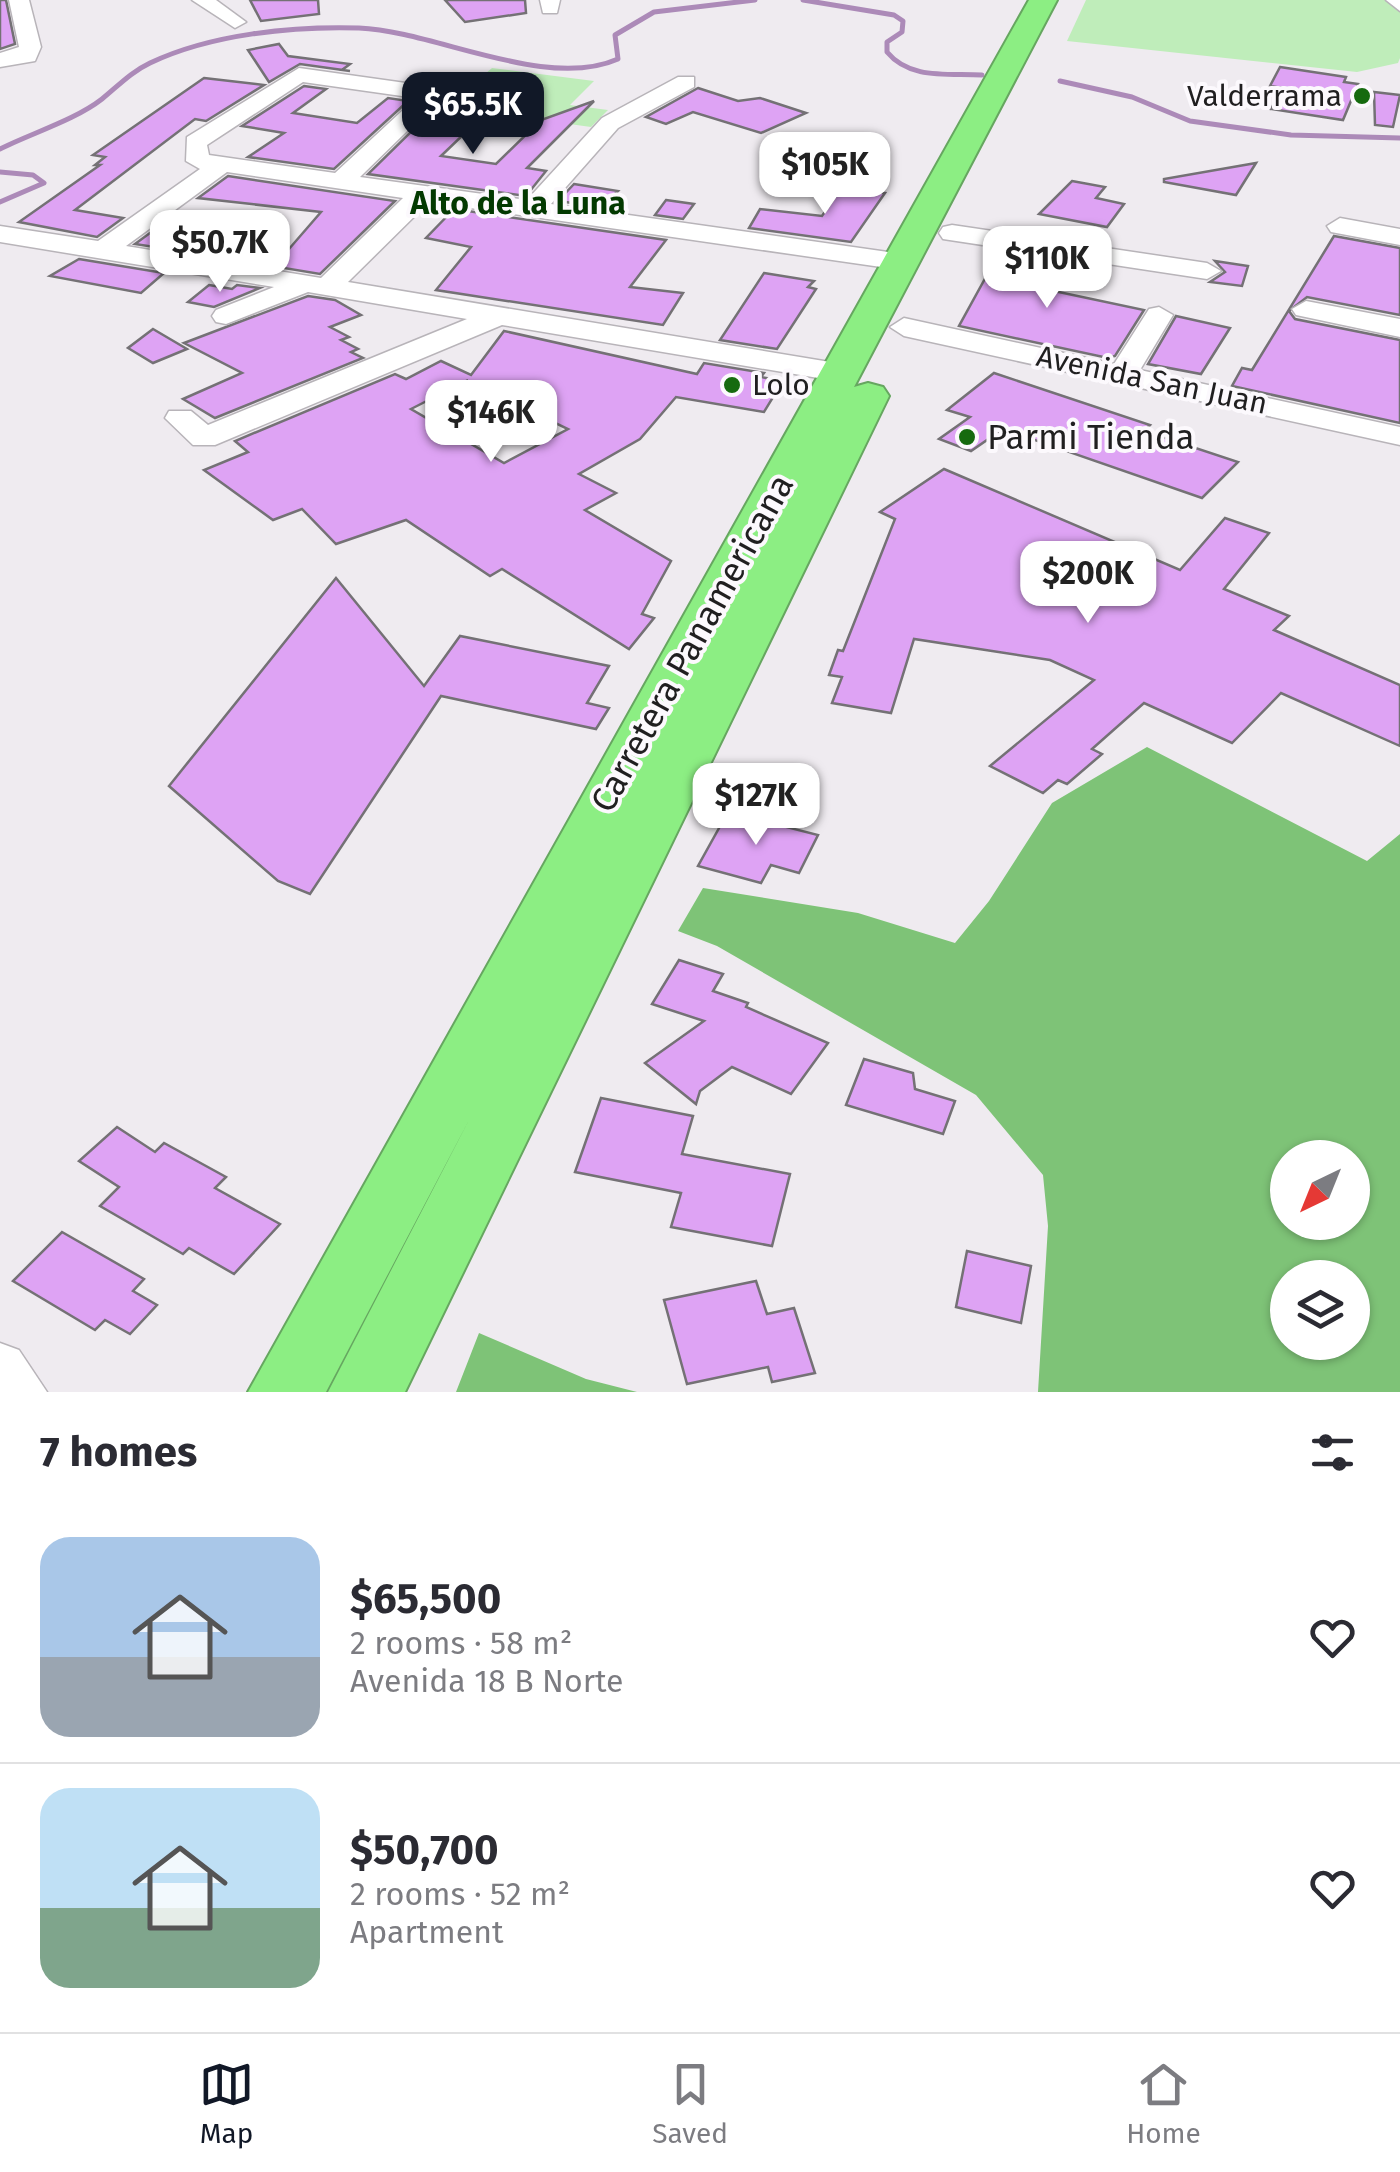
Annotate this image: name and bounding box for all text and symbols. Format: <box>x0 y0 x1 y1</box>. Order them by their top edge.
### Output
pin: $65.5K <box>392 72 554 157</box>
place label: Valderrama <box>1187 78 1342 114</box>
text: $65.5K <box>424 85 522 123</box>
marker: Valderrama <box>1351 85 1373 107</box>
pin: $105K <box>755 132 895 217</box>
text: $105K <box>781 145 869 183</box>
district label: Alto de la Luna <box>409 184 626 222</box>
pin: $50.7K <box>139 210 301 295</box>
text: $50.7K <box>172 223 268 261</box>
pin: $110K <box>977 226 1117 311</box>
text: $110K <box>1005 239 1089 277</box>
street label: Avenida San Juan <box>1033 338 1271 422</box>
place label: Lolo <box>752 367 810 403</box>
marker: Lolo <box>721 374 743 396</box>
pin: $146K <box>421 380 561 465</box>
text: $146K <box>447 393 535 431</box>
place label: Parmi Tienda <box>987 416 1195 458</box>
marker: Parmi Tienda <box>956 426 978 448</box>
street label: Carretera Panamericana <box>582 467 802 819</box>
pin: $200K <box>1018 541 1158 626</box>
text: $200K <box>1042 554 1134 592</box>
pin: $127K <box>686 763 826 848</box>
text: $127K <box>715 776 797 814</box>
north arrow <box>1270 1140 1370 1240</box>
map controls <box>1270 1140 1370 1360</box>
button: layers <box>1270 1260 1370 1360</box>
icon: filters <box>1305 1425 1360 1480</box>
text: 7 homes <box>40 1427 197 1477</box>
text: $65,500 <box>350 1574 501 1624</box>
icon: home <box>120 1577 240 1697</box>
icon: heart <box>1305 1610 1360 1665</box>
text: 2 rooms · 58 m² <box>350 1624 572 1662</box>
text: Avenida 18 B Norte <box>350 1662 624 1700</box>
text: $50,700 <box>350 1825 499 1875</box>
icon: home <box>120 1828 240 1948</box>
icon: heart <box>1305 1861 1360 1916</box>
text: 2 rooms · 52 m² <box>350 1875 570 1913</box>
text: Apartment <box>350 1913 504 1951</box>
tab: Map <box>199 2057 254 2150</box>
tab: Saved <box>652 2057 728 2150</box>
tab: Home <box>1126 2057 1201 2150</box>

